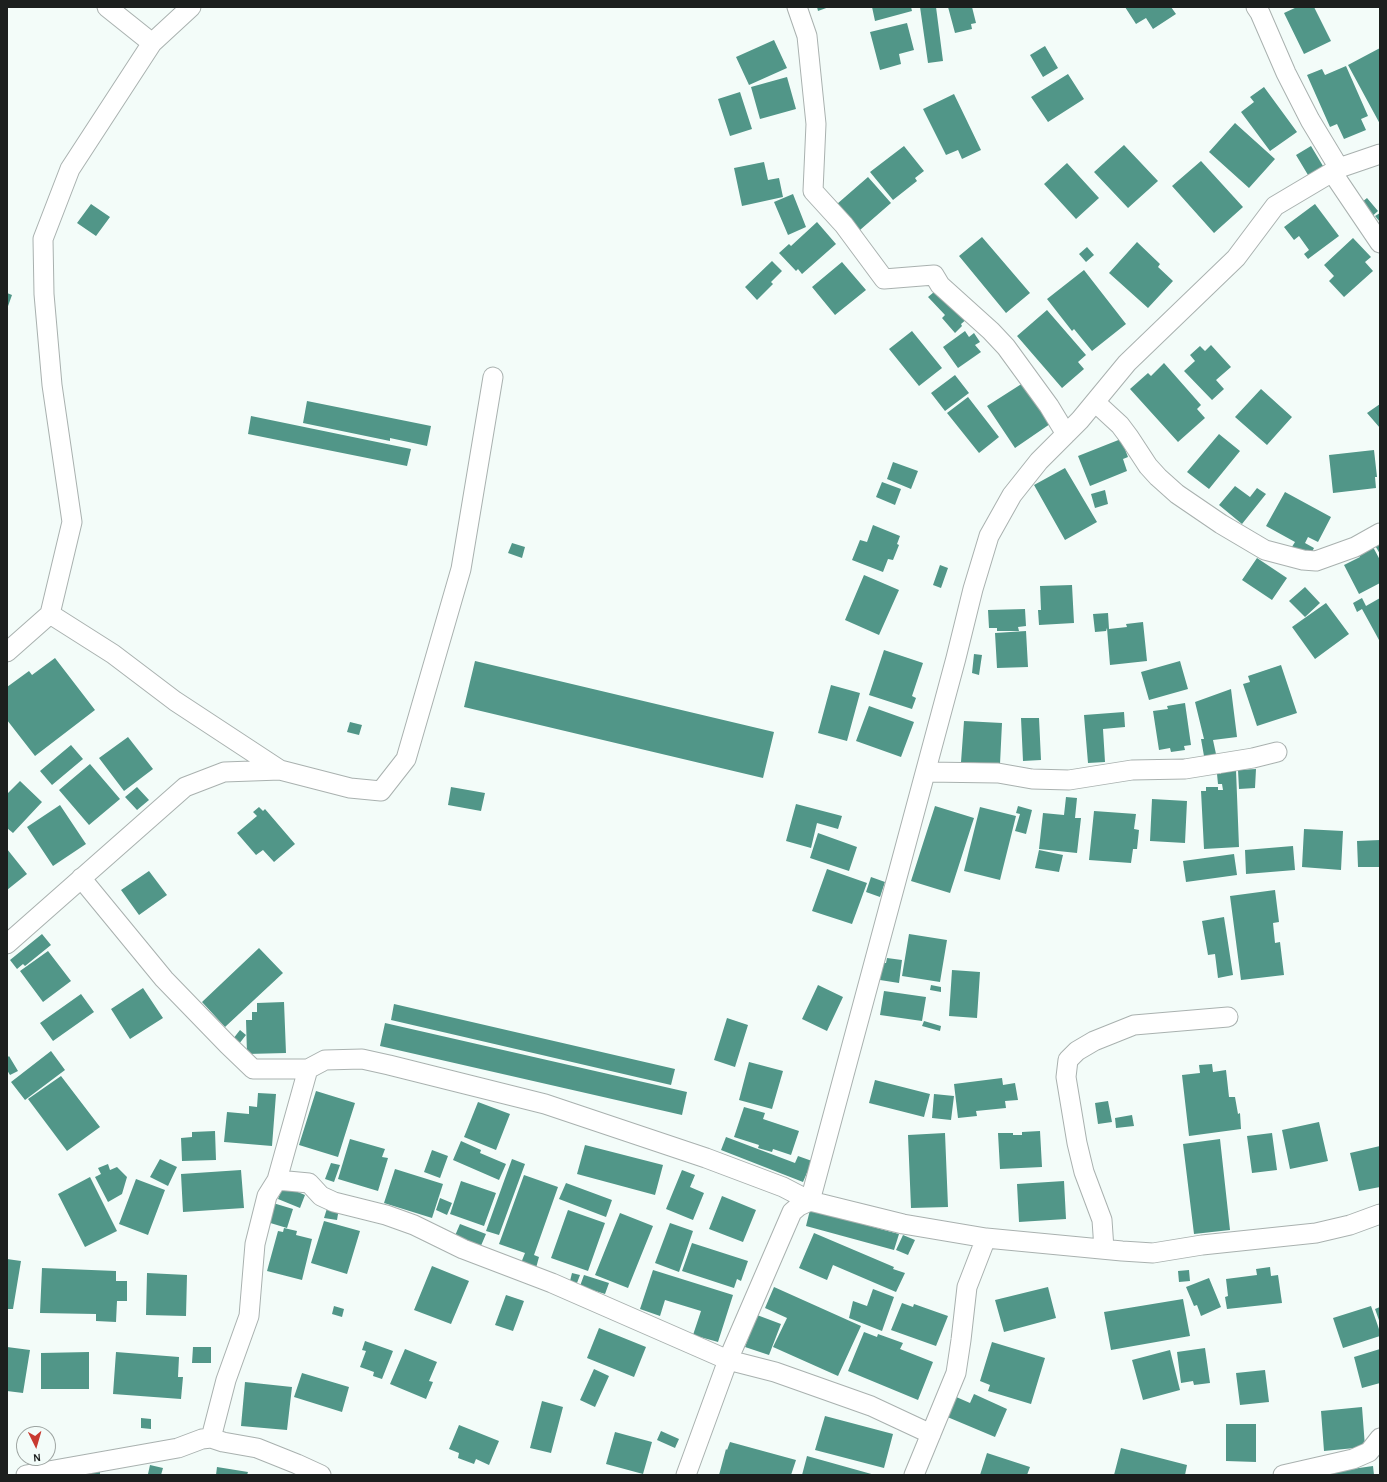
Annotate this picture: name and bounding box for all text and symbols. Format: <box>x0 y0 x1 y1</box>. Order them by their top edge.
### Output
north arrow <box>16 1426 56 1466</box>
text: N <box>33 1452 41 1463</box>

